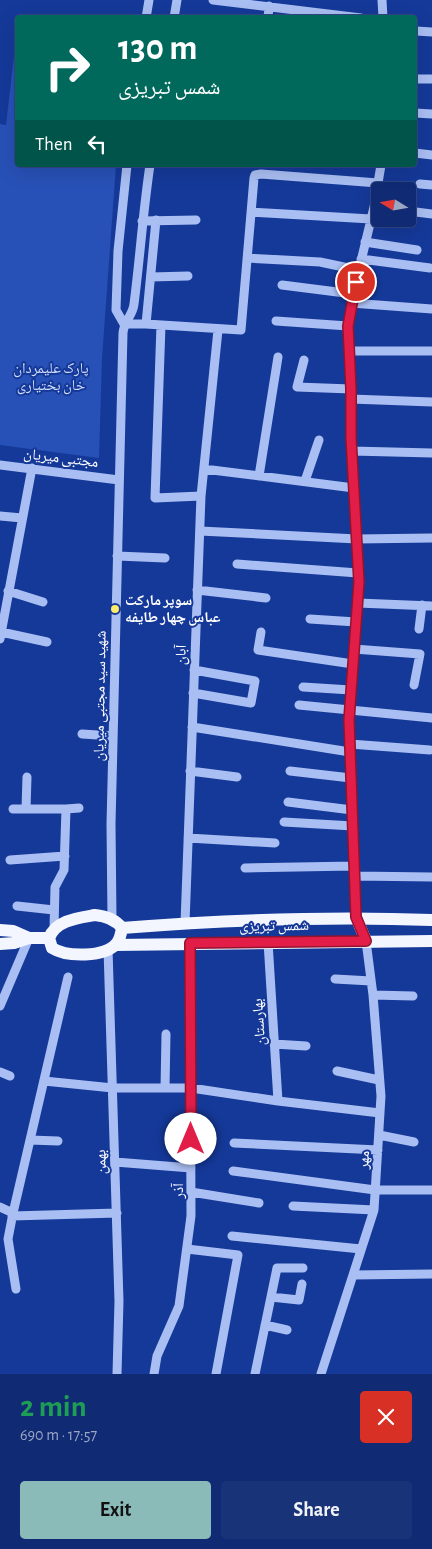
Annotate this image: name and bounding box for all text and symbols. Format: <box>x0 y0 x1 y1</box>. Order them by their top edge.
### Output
text: 130 m <box>118 31 197 66</box>
icon: right <box>35 35 100 100</box>
text: شمس تبریزی <box>118 76 220 98</box>
icon: left <box>83 130 111 158</box>
text: Then <box>35 135 73 154</box>
north arrow <box>371 182 416 228</box>
map controls <box>371 182 416 227</box>
pin <box>335 261 377 303</box>
icon: arrive <box>342 268 370 296</box>
park label: پارک علیمردان خان بختیاری <box>13 361 89 395</box>
street label: مجتبی میریان <box>22 446 100 472</box>
place label: سوپر مارکت عباس چهار طایفه <box>125 593 221 626</box>
marker: سوپر مارکت عباس چهار طایفه <box>109 603 121 615</box>
street label: شهید سید مجتبی میریان <box>91 630 111 762</box>
street label: آبان <box>172 643 191 665</box>
street label: شمس تبریزی <box>239 918 309 936</box>
street label: بهارستان <box>250 998 270 1046</box>
position arrow <box>164 1112 216 1164</box>
street label: بهمن <box>93 1149 111 1175</box>
street label: مهر <box>356 1150 373 1171</box>
street label: آذر <box>170 1182 187 1200</box>
button: close <box>360 1391 412 1443</box>
text: 2 min <box>20 1392 87 1422</box>
text: 690 m · 17:57 <box>20 1427 97 1443</box>
button: Exit <box>20 1481 211 1539</box>
button: Share <box>221 1481 412 1539</box>

